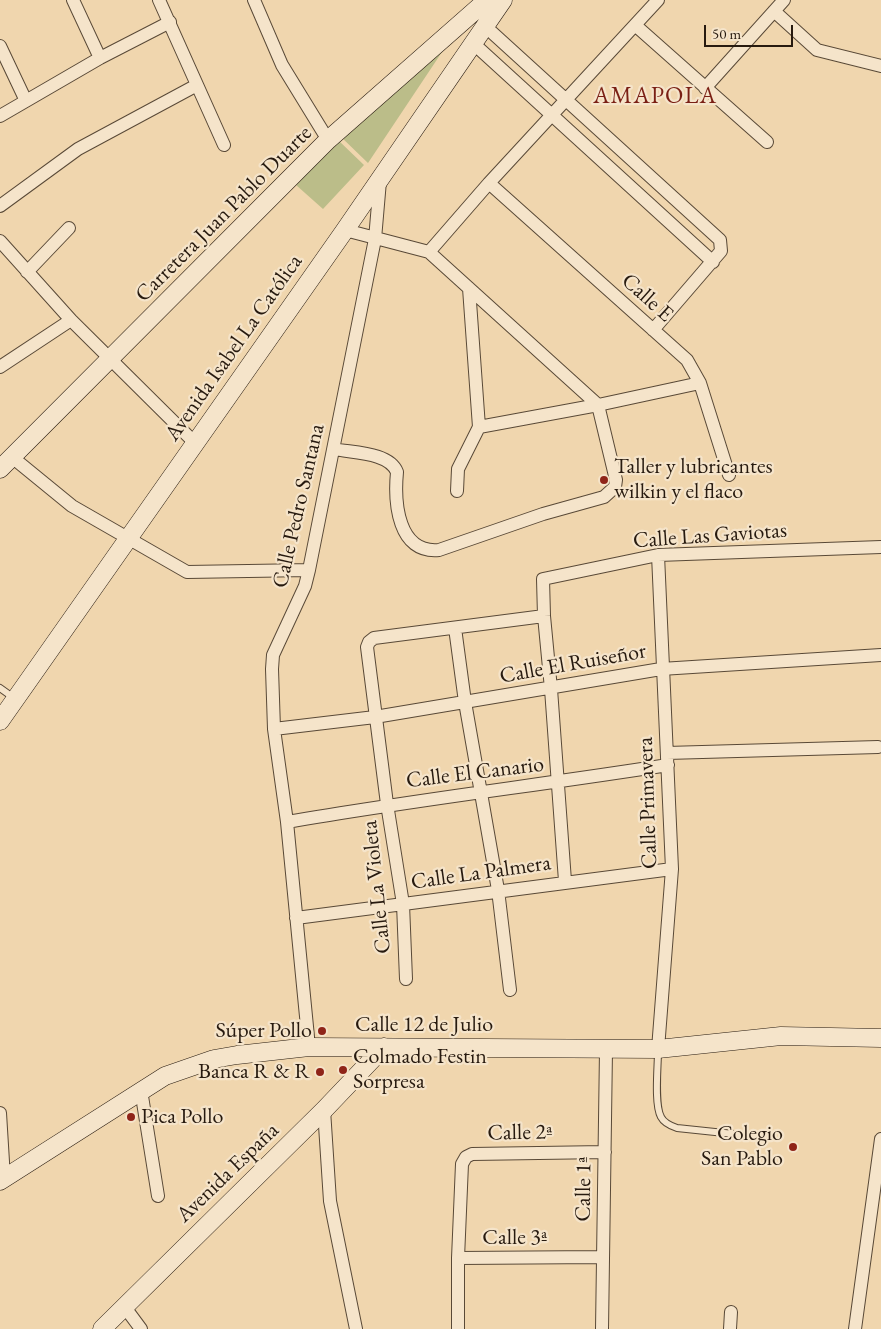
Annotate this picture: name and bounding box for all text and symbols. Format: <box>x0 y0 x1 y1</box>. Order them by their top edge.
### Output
scale bar <box>706 15 795 47</box>
text: 50 m <box>712 24 741 43</box>
district label: AMAPOLA <box>592 82 718 110</box>
street label: Carretera Juan Pablo Duarte <box>130 120 318 308</box>
street label: Avenida Isabel La Católica <box>160 250 308 446</box>
street label: Calle E <box>616 268 678 328</box>
street label: Calle Pedro Santana <box>267 421 331 591</box>
place label: Taller y lubricantes wilkin y el flaco <box>614 454 773 506</box>
marker: Taller y lubricantes wilkin y el flaco <box>598 474 610 486</box>
street label: Calle Las Gaviotas <box>632 517 788 555</box>
street label: Calle El Ruiseñor <box>498 638 648 690</box>
street label: Calle Primavera <box>633 737 663 869</box>
street label: Calle El Canario <box>405 751 545 795</box>
street label: Calle La Violeta <box>357 819 397 955</box>
street label: Calle La Palmera <box>409 850 553 896</box>
street label: Calle 12 de Julio <box>355 1012 493 1038</box>
place label: Súper Pollo <box>215 1018 312 1044</box>
marker: Súper Pollo <box>316 1025 328 1037</box>
place label: Colmado Festin Sorpresa <box>353 1044 487 1096</box>
place label: Banca R & R <box>198 1059 310 1085</box>
marker: Colmado Festin Sorpresa <box>337 1064 349 1076</box>
marker: Banca R & R <box>314 1066 326 1078</box>
place label: Pica Pollo <box>141 1104 223 1130</box>
marker: Pica Pollo <box>125 1111 137 1123</box>
street label: Avenida España <box>171 1118 285 1228</box>
street label: Calle 2ª <box>487 1119 553 1147</box>
place label: Colegio San Pablo <box>701 1121 783 1172</box>
marker: Colegio San Pablo <box>787 1141 799 1153</box>
street label: Calle 1ª <box>570 1156 598 1222</box>
street label: Calle 3ª <box>482 1225 548 1251</box>

